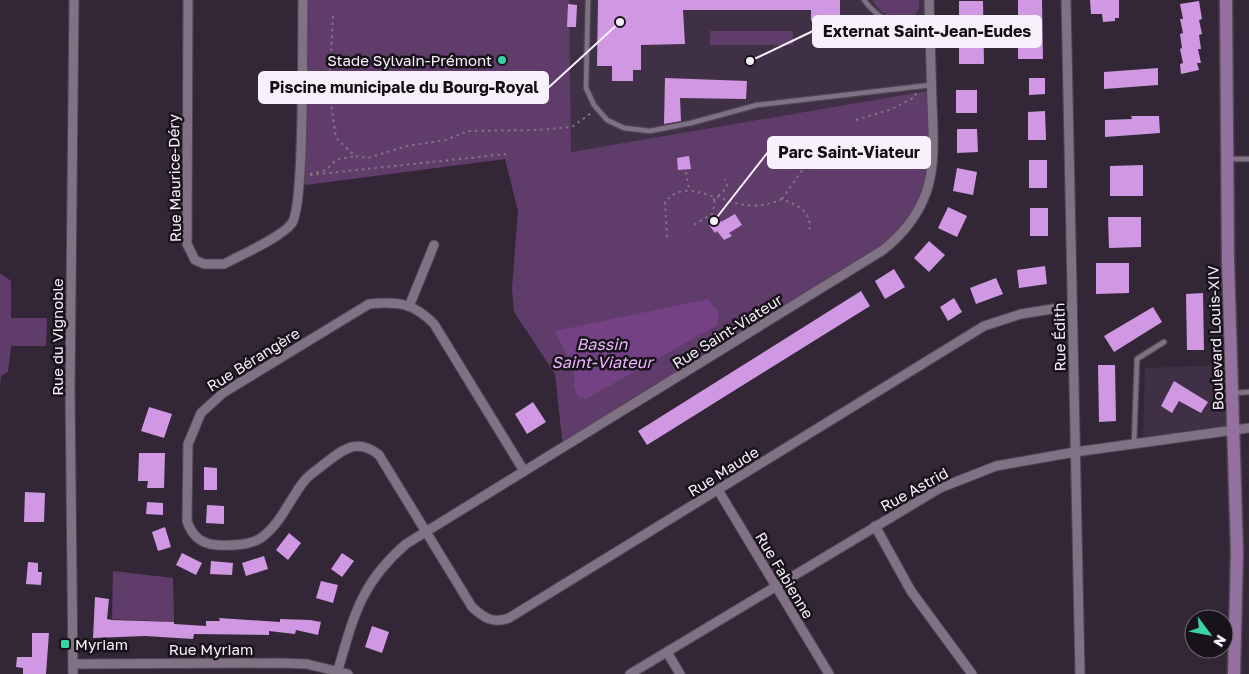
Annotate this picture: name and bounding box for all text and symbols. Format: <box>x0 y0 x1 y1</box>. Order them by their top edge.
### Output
callout: Externat Saint-Jean-Eudes <box>813 16 1041 47</box>
text: Externat Saint-Jean-Eudes <box>823 21 1031 41</box>
place label: Stade Sylvain-Prémont <box>327 51 492 69</box>
marker: Stade Sylvain-Prémont <box>496 54 508 66</box>
callout: Piscine municipale du Bourg-Royal <box>259 72 548 103</box>
text: Piscine municipale du Bourg-Royal <box>269 77 539 97</box>
street label: Rue Maurice-Déry <box>164 113 184 242</box>
callout: Parc Saint-Viateur <box>768 137 930 168</box>
text: Parc Saint-Viateur <box>778 142 920 162</box>
street label: Boulevard Louis-XIV <box>1203 265 1227 411</box>
street label: Rue du Vignoble <box>48 278 66 396</box>
street label: Rue Saint-Viateur <box>669 290 785 372</box>
street label: Rue Édith <box>1049 302 1069 372</box>
street label: Rue Bérangère <box>203 323 303 395</box>
water label: Bassin Saint-Viateur <box>552 334 655 372</box>
street label: Rue Maude <box>684 442 762 500</box>
street label: Rue Astrid <box>877 463 951 515</box>
street label: Rue Fabienne <box>752 529 818 622</box>
north arrow <box>1184 609 1234 659</box>
text: N <box>1210 632 1230 650</box>
place label: Myriam <box>75 635 128 653</box>
marker: Myriam <box>59 638 71 650</box>
street label: Rue Myriam <box>169 640 253 658</box>

